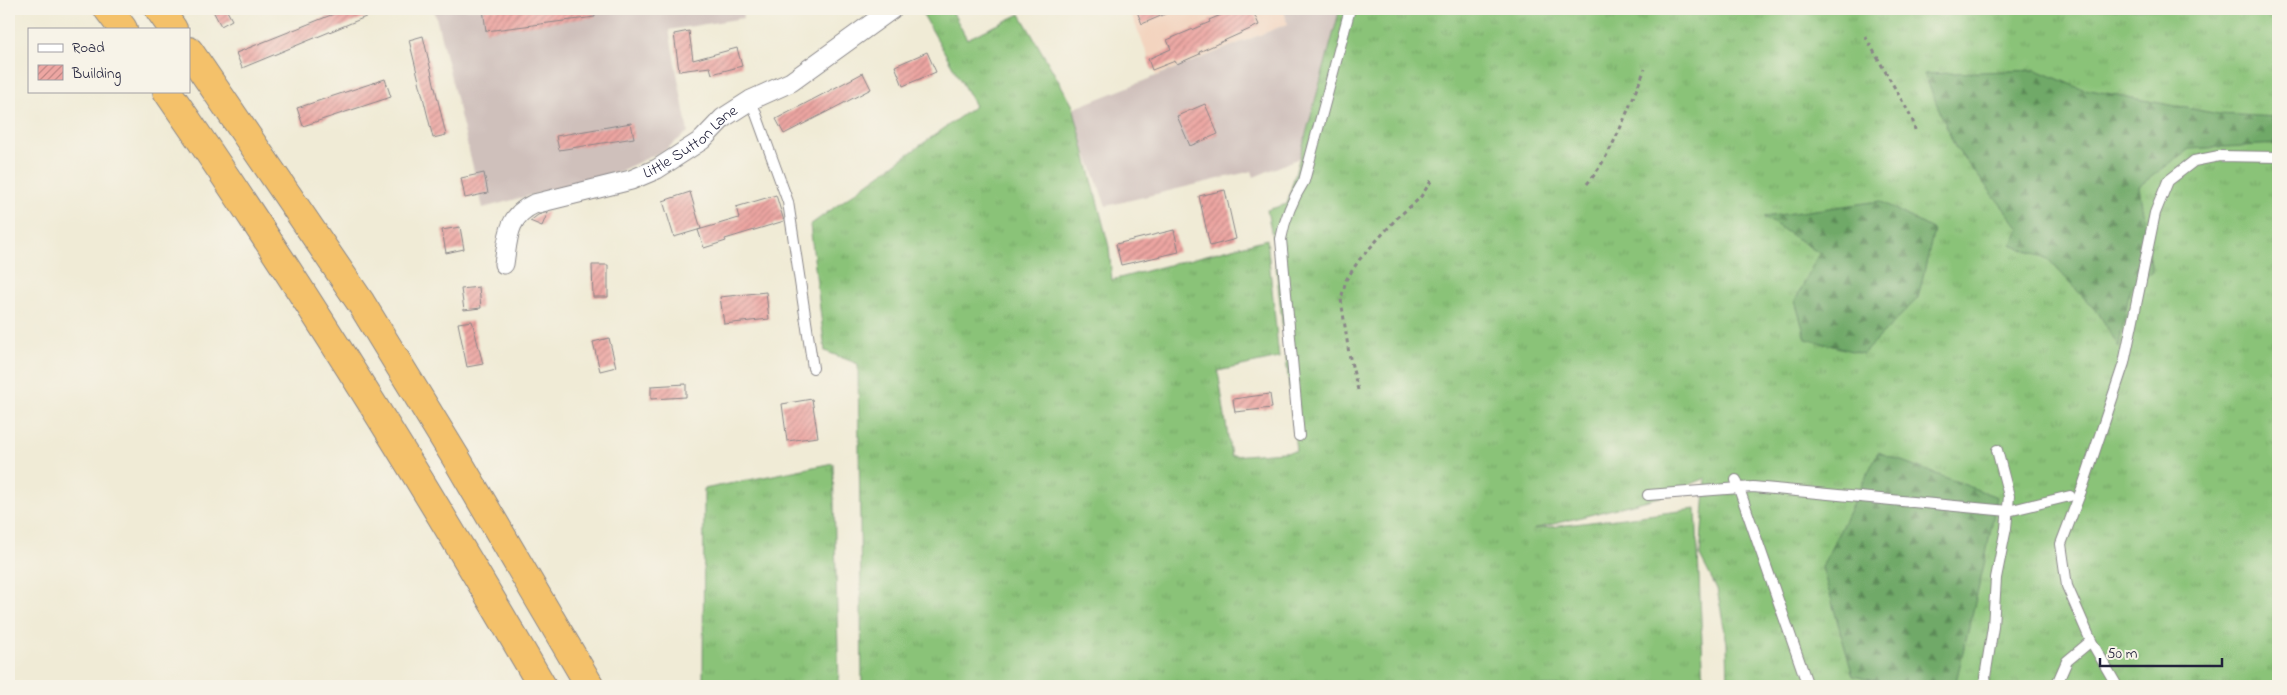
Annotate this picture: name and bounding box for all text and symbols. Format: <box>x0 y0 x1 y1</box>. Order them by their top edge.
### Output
legend <box>28 28 190 92</box>
text: Road <box>72 37 105 59</box>
text: Building <box>71 63 121 86</box>
street label: Little Sutton Lane <box>639 99 743 186</box>
scale bar <box>2100 635 2222 667</box>
text: 50 m <box>2107 643 2138 665</box>

